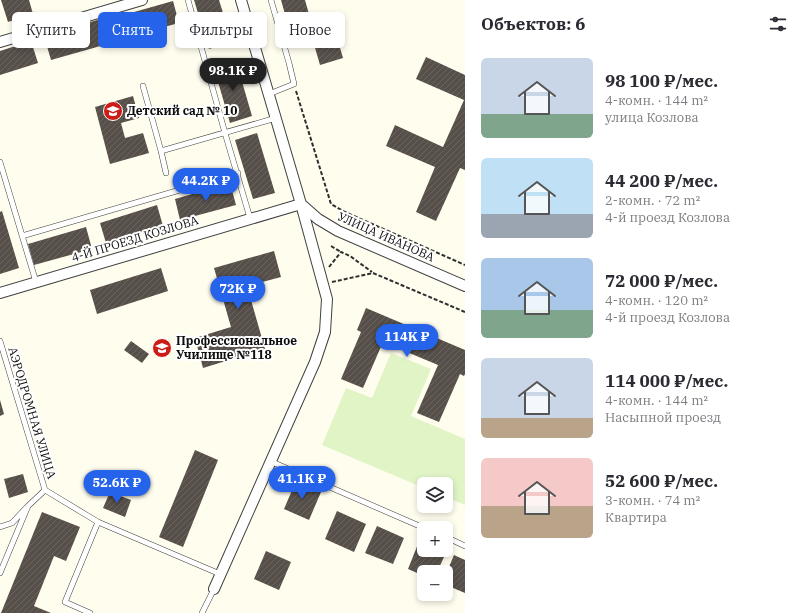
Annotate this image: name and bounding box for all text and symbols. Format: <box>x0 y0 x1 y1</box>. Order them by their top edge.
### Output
chip: Купить <box>12 12 90 48</box>
chip: Снять <box>98 12 167 48</box>
chip: Фильтры <box>175 12 267 48</box>
chip: Новое <box>275 12 345 48</box>
text: Объектов: 6 <box>481 13 585 35</box>
icon: filters <box>767 13 789 35</box>
pin: 98.1K ₽ <box>196 58 270 92</box>
text: 98.1K ₽ <box>209 62 257 79</box>
text: 98 100 ₽/мес. <box>605 70 718 92</box>
icon: home <box>513 74 561 122</box>
text: 4-комн. · 144 m² <box>605 92 708 109</box>
school or university icon: Детский сад № 10 <box>102 100 124 122</box>
place label: Детский сад № 10 <box>127 103 238 118</box>
text: улица Козлова <box>605 109 699 126</box>
pin: 44.2K ₽ <box>169 168 243 202</box>
text: 44 200 ₽/мес. <box>605 170 718 192</box>
text: 44.2K ₽ <box>182 172 230 189</box>
icon: home <box>513 174 561 222</box>
text: 2-комн. · 72 m² <box>605 192 700 209</box>
street label: УЛИЦА ИВАНОВА <box>335 208 438 265</box>
text: 4-й проезд Козлова <box>605 209 730 226</box>
street label: 4-Й ПРОЕЗД КОЗЛОВА <box>70 212 201 265</box>
text: 72 000 ₽/мес. <box>605 270 718 292</box>
icon: home <box>513 274 561 322</box>
pin: 72K ₽ <box>210 276 266 310</box>
text: 72K ₽ <box>219 280 257 297</box>
text: 4-комн. · 120 m² <box>605 292 708 309</box>
text: 4-й проезд Козлова <box>605 309 730 326</box>
pin: 114K ₽ <box>374 324 440 358</box>
text: 114K ₽ <box>384 328 430 345</box>
place label: Профессиональное Училище №118 <box>176 333 297 362</box>
school or university icon: Профессиональное Училище №118 <box>151 337 173 359</box>
street label: АЭРОДРОМНАЯ УЛИЦА <box>5 345 60 481</box>
text: 114 000 ₽/мес. <box>605 370 728 392</box>
icon: home <box>513 374 561 422</box>
text: 4-комн. · 144 m² <box>605 392 708 409</box>
text: Насыпной проезд <box>605 409 721 426</box>
pin: 41.1K ₽ <box>265 466 339 500</box>
pin: 52.6K ₽ <box>80 470 154 504</box>
text: 41.1K ₽ <box>278 470 326 487</box>
text: 52 600 ₽/мес. <box>605 470 718 492</box>
text: 52.6K ₽ <box>93 474 141 491</box>
icon: home <box>513 474 561 522</box>
map controls <box>417 477 453 601</box>
button: layers <box>417 477 453 513</box>
text: 3-комн. · 74 m² <box>605 492 700 509</box>
text: Квартира <box>605 509 667 526</box>
button: + <box>417 521 453 557</box>
button: − <box>417 565 453 601</box>

